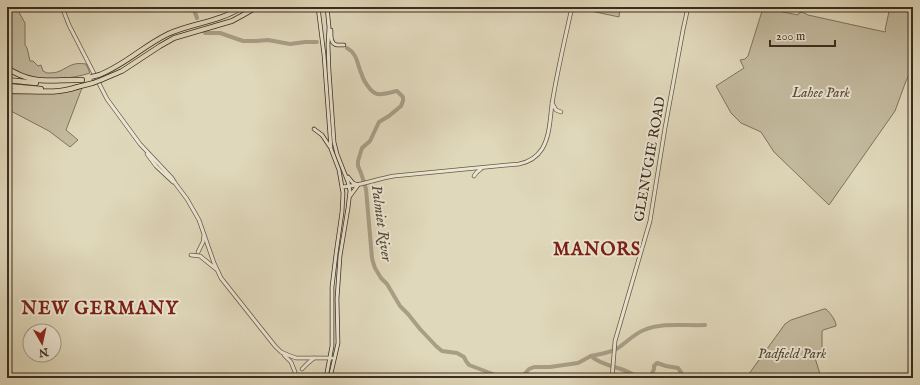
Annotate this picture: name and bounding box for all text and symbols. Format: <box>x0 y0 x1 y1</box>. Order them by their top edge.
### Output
scale bar <box>770 22 835 48</box>
text: 200 m <box>776 29 805 44</box>
park label: Lahee Park <box>791 84 850 102</box>
street label: GLENUGIE ROAD <box>630 95 670 223</box>
water label: Palmiet River <box>367 184 396 263</box>
district label: MANORS <box>553 239 641 262</box>
district label: NEW GERMANY <box>20 298 179 321</box>
north arrow <box>22 323 62 363</box>
text: N <box>37 344 50 360</box>
park label: Padfield Park <box>758 345 827 363</box>

